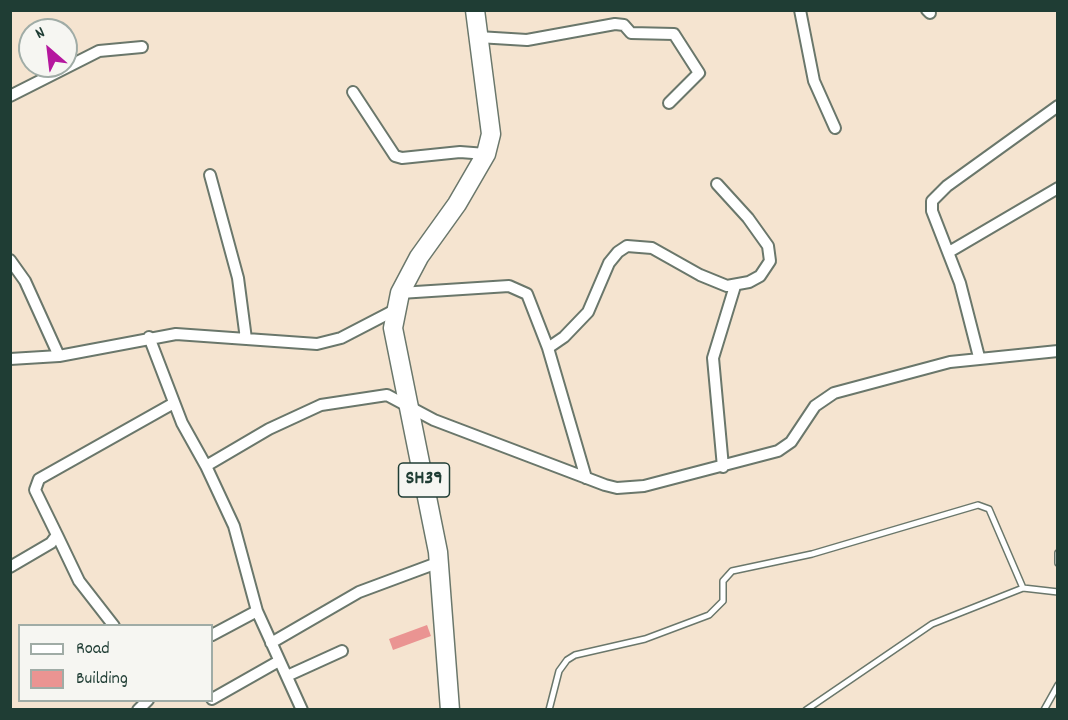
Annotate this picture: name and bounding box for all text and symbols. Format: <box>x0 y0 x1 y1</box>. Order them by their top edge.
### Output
north arrow <box>18 18 78 78</box>
text: N <box>31 21 49 45</box>
road number: SH39 <box>398 463 450 497</box>
legend <box>18 624 213 702</box>
text: Road <box>76 637 110 662</box>
text: Building <box>76 667 128 692</box>

